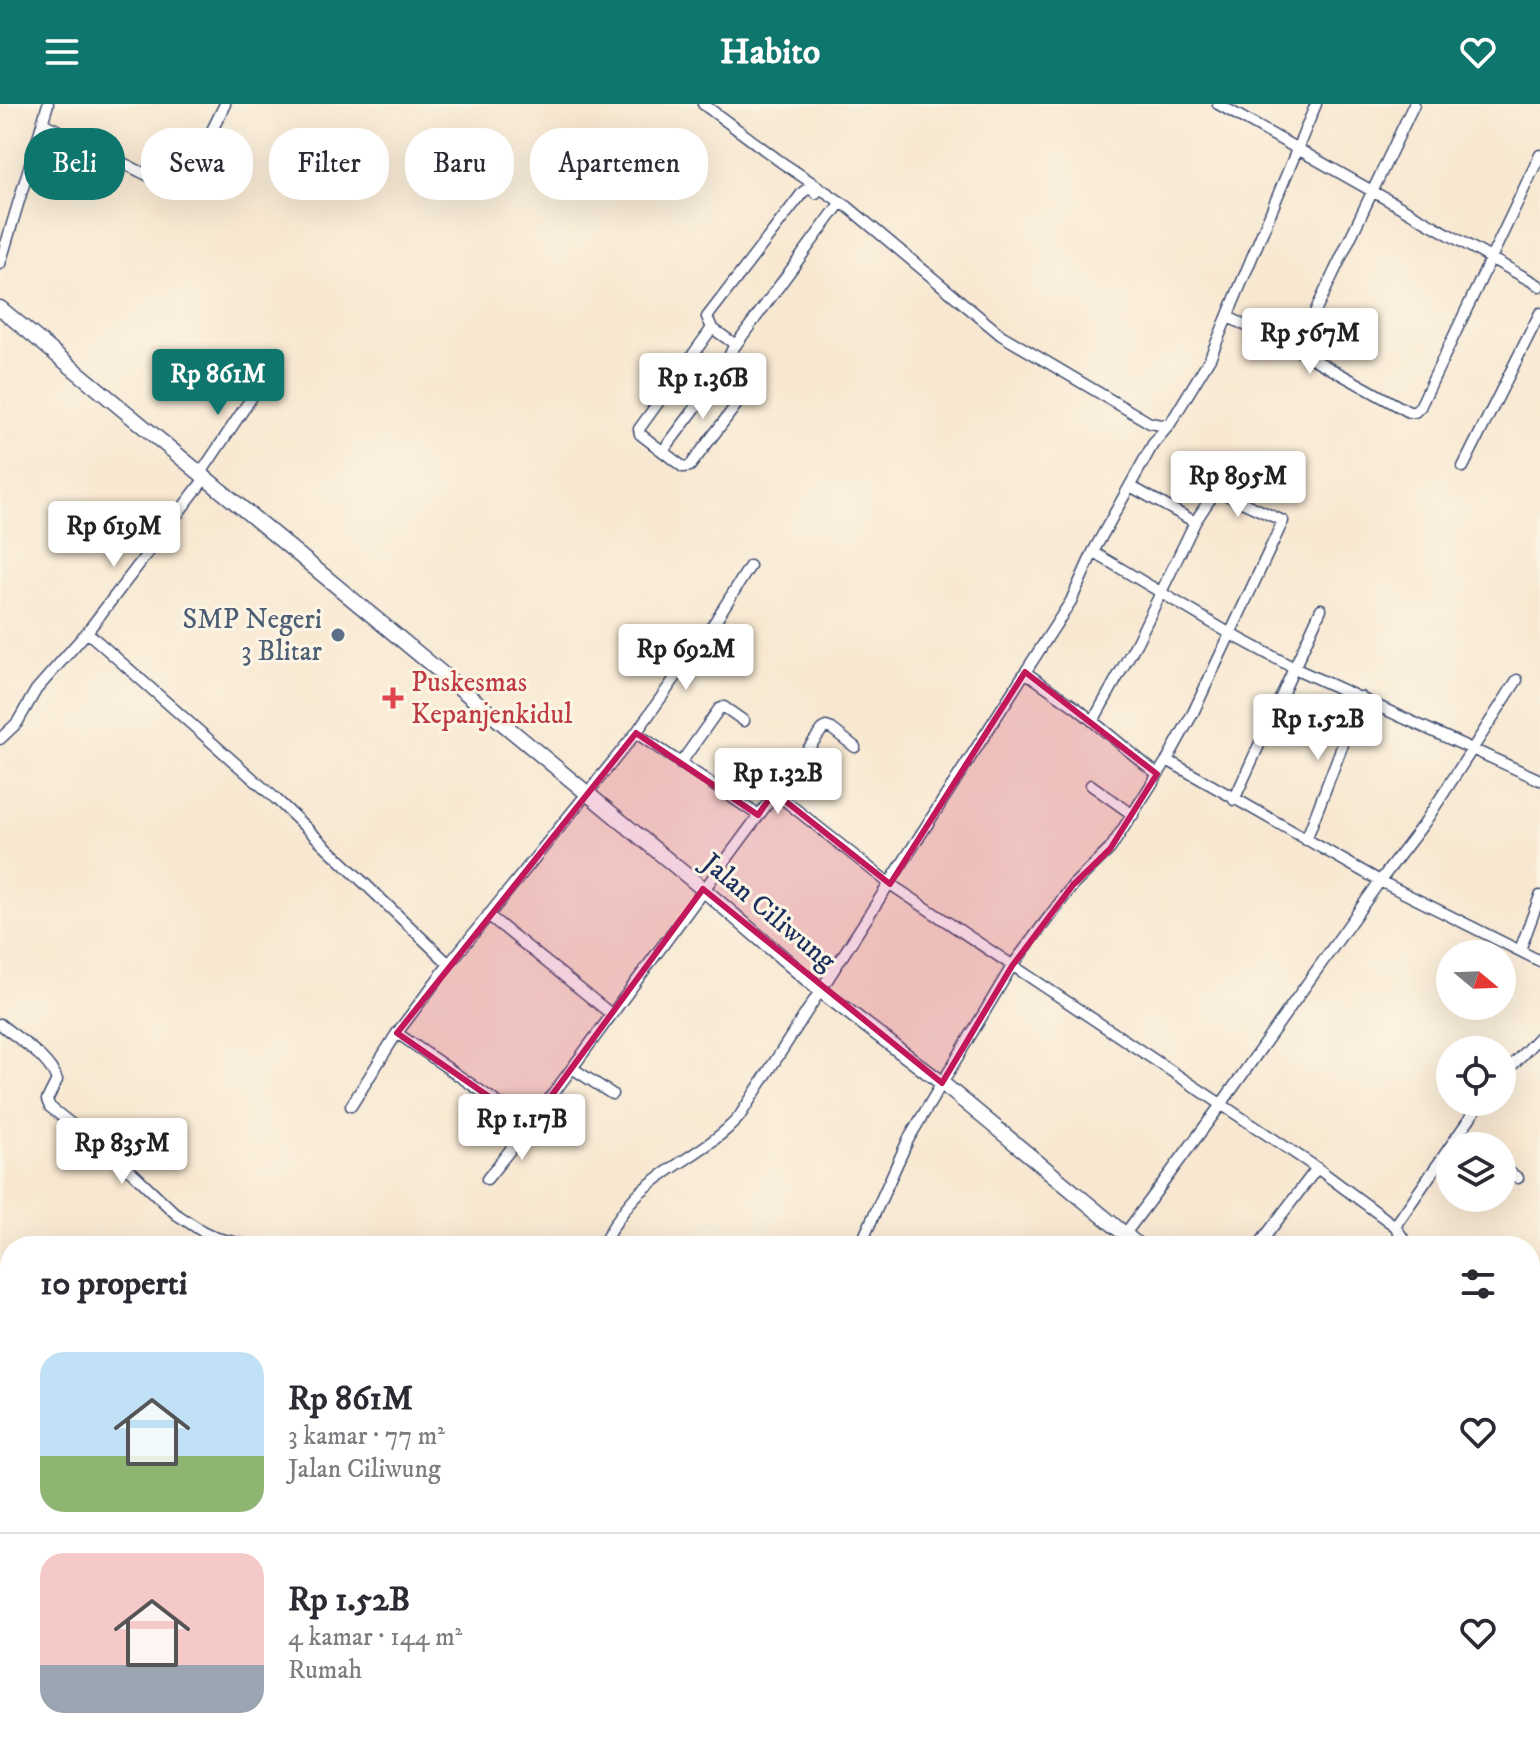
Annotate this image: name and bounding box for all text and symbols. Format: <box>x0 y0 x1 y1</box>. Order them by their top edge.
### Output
icon: menu <box>40 30 84 74</box>
text: Habito <box>720 30 820 75</box>
icon: heart <box>1456 30 1500 74</box>
chip: Beli <box>24 128 125 200</box>
chip: Sewa <box>141 128 253 200</box>
chip: Filter <box>269 128 389 200</box>
chip: Baru <box>405 128 514 200</box>
chip: Apartemen <box>530 128 708 200</box>
pin: Rp 567M <box>1236 308 1384 376</box>
text: Rp 567M <box>1260 317 1360 350</box>
pin: Rp 861M <box>144 349 292 417</box>
pin: Rp 1.36B <box>620 353 786 421</box>
text: Rp 861M <box>170 358 266 391</box>
text: Rp 1.36B <box>657 362 749 395</box>
pin: Rp 895M <box>1164 451 1312 519</box>
text: Rp 895M <box>1189 460 1287 493</box>
pin: Rp 619M <box>40 501 188 569</box>
text: Rp 619M <box>66 510 162 543</box>
place label: SMP Negeri 3 Blitar <box>183 602 323 669</box>
pin: Rp 692M <box>612 624 760 692</box>
marker: SMP Negeri 3 Blitar <box>329 626 347 644</box>
text: Rp 692M <box>637 633 735 666</box>
place label: Puskesmas Kepanjenkidul <box>411 665 573 732</box>
marker: Puskesmas Kepanjenkidul <box>382 687 404 709</box>
pin: Rp 1.52B <box>1235 694 1401 762</box>
text: Rp 1.52B <box>1271 703 1365 736</box>
pin: Rp 1.32B <box>695 748 861 816</box>
text: Rp 1.32B <box>733 757 823 790</box>
street label: Jalan Ciliwung <box>692 844 844 978</box>
north arrow <box>1436 940 1516 1020</box>
map controls <box>1436 940 1516 1212</box>
button: locate <box>1436 1036 1516 1116</box>
pin: Rp 1.17B <box>439 1094 605 1162</box>
text: Rp 1.17B <box>476 1103 568 1136</box>
pin: Rp 835M <box>48 1118 196 1186</box>
text: Rp 835M <box>74 1127 170 1160</box>
button: layers <box>1436 1132 1516 1212</box>
icon: filters <box>1456 1262 1500 1306</box>
text: 10 properti <box>40 1263 188 1305</box>
text: Rp 861M <box>288 1378 413 1420</box>
icon: home <box>104 1384 200 1480</box>
icon: heart <box>1456 1410 1500 1454</box>
text: 3 kamar · 77 m² <box>288 1420 445 1453</box>
text: Jalan Ciliwung <box>288 1453 441 1486</box>
text: Rp 1.52B <box>288 1579 410 1621</box>
icon: home <box>104 1585 200 1681</box>
icon: heart <box>1456 1611 1500 1655</box>
text: 4 kamar · 144 m² <box>288 1621 462 1654</box>
text: Rumah <box>288 1654 362 1687</box>

